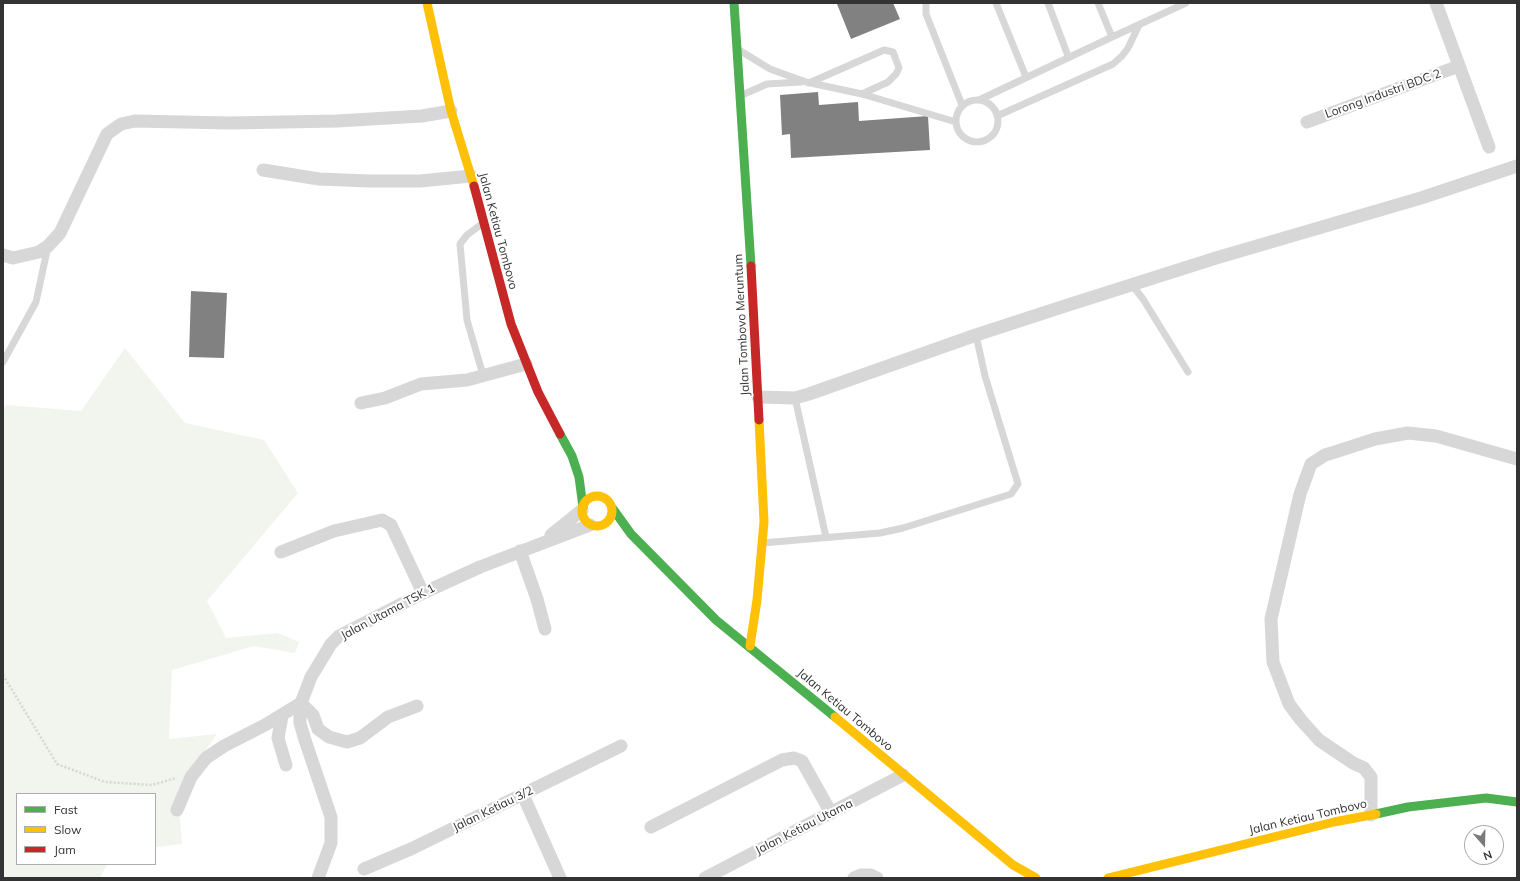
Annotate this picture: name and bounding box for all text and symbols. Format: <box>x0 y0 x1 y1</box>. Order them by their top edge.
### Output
street label: Lorong Industri BDC 2 <box>1323 66 1443 122</box>
street label: Jalan Ketiau Tombovo <box>475 171 521 291</box>
street label: Jalan Tombovo Meruntum <box>731 254 753 396</box>
street label: Jalan Utama TSK 1 <box>338 581 438 643</box>
street label: Jalan Ketiau Tombovo <box>794 666 896 754</box>
street label: Jalan Ketiau 3/2 <box>451 783 535 835</box>
legend <box>16 793 156 865</box>
street label: Jalan Ketiau Utama <box>753 796 855 858</box>
street label: Jalan Ketiau Tombovo <box>1248 796 1368 838</box>
text: Fast <box>54 802 78 817</box>
text: Slow <box>54 822 82 837</box>
north arrow <box>1464 825 1504 865</box>
text: Jam <box>54 842 76 857</box>
text: N <box>1481 847 1494 863</box>

